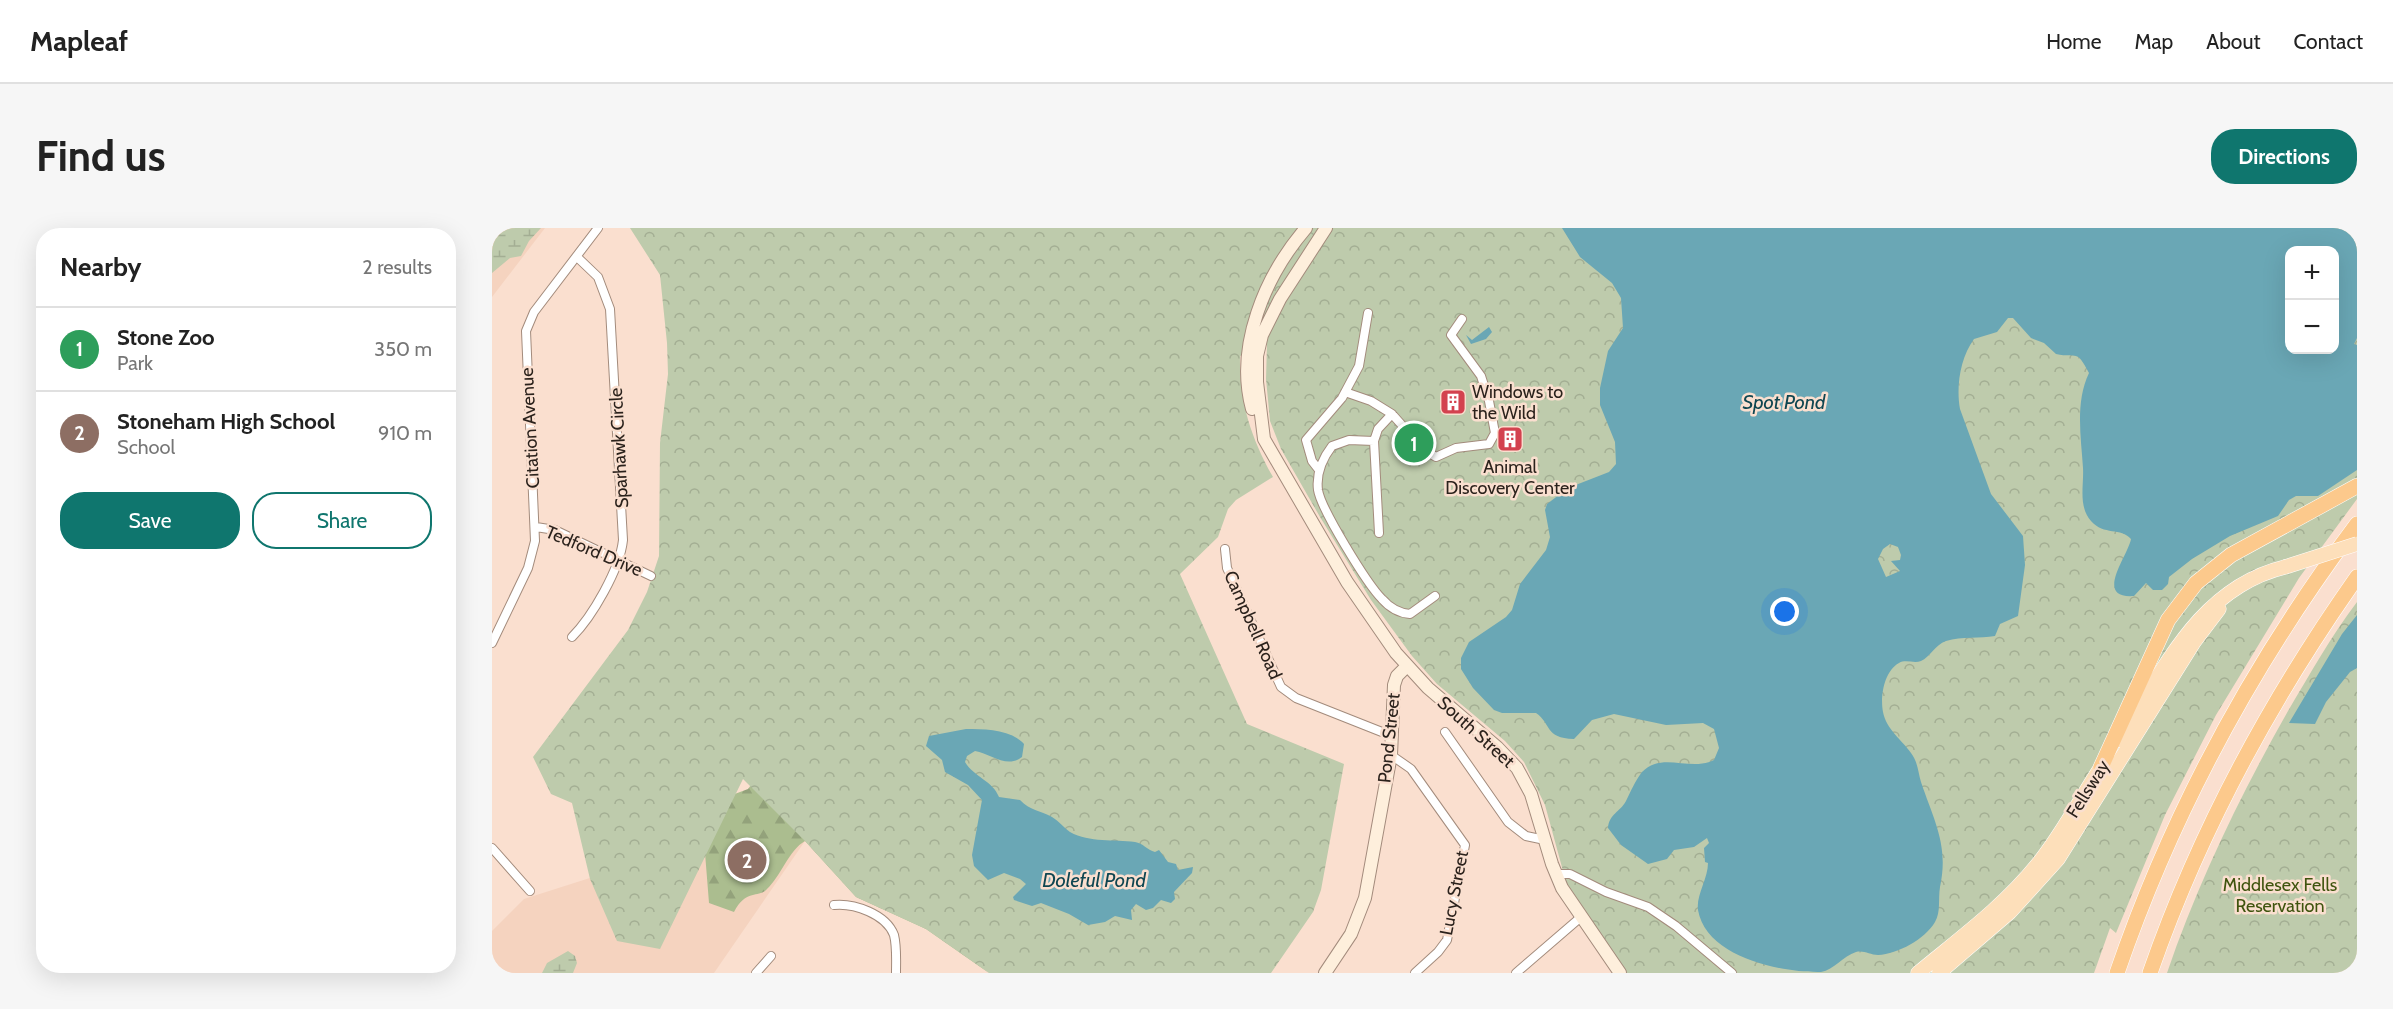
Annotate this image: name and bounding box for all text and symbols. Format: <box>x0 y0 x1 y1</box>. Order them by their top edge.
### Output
text: Mapleaf <box>30 24 128 58</box>
text: Home <box>2046 29 2102 54</box>
text: Map <box>2135 29 2173 54</box>
text: About <box>2206 29 2260 54</box>
text: Contact <box>2293 29 2363 54</box>
button: Directions <box>2211 129 2357 184</box>
text: Find us <box>36 130 165 182</box>
map controls <box>2285 246 2339 354</box>
button: + <box>2285 246 2339 300</box>
text: Nearby <box>60 251 141 283</box>
text: 2 results <box>362 255 432 279</box>
button: − <box>2285 300 2339 354</box>
text: Stone Zoo <box>117 324 215 351</box>
text: 1 <box>76 337 83 361</box>
text: 350 m <box>374 337 432 361</box>
text: Park <box>117 351 153 375</box>
street label: Citation Avenue <box>516 367 544 489</box>
place label: Windows to the Wild <box>1472 381 1563 424</box>
street label: Sparhawk Circle <box>605 387 633 509</box>
building icon: Windows to the Wild <box>1438 387 1468 417</box>
water label: Spot Pond <box>1743 390 1826 414</box>
text: Stoneham High School <box>117 408 335 435</box>
pin: 1 <box>1394 420 1434 466</box>
text: 2 <box>74 421 85 445</box>
text: 910 m <box>378 421 432 445</box>
building icon: Animal Discovery Center <box>1495 424 1525 454</box>
text: School <box>117 435 175 459</box>
place label: Animal Discovery Center <box>1445 456 1575 499</box>
button: Save <box>60 492 240 549</box>
button: Share <box>252 492 432 549</box>
street label: Tedford Drive <box>542 521 646 581</box>
street label: Campbell Road <box>1219 567 1287 683</box>
your location <box>1770 597 1799 626</box>
street label: Pond Street <box>1373 692 1405 784</box>
street label: South Street <box>1433 692 1519 772</box>
street label: Fellsway <box>2062 756 2114 822</box>
pin: 2 <box>728 838 766 882</box>
street label: Lucy Street <box>1435 849 1473 937</box>
water label: Doleful Pond <box>1042 868 1146 892</box>
park label: Middlesex Fells Reservation <box>2223 874 2337 917</box>

